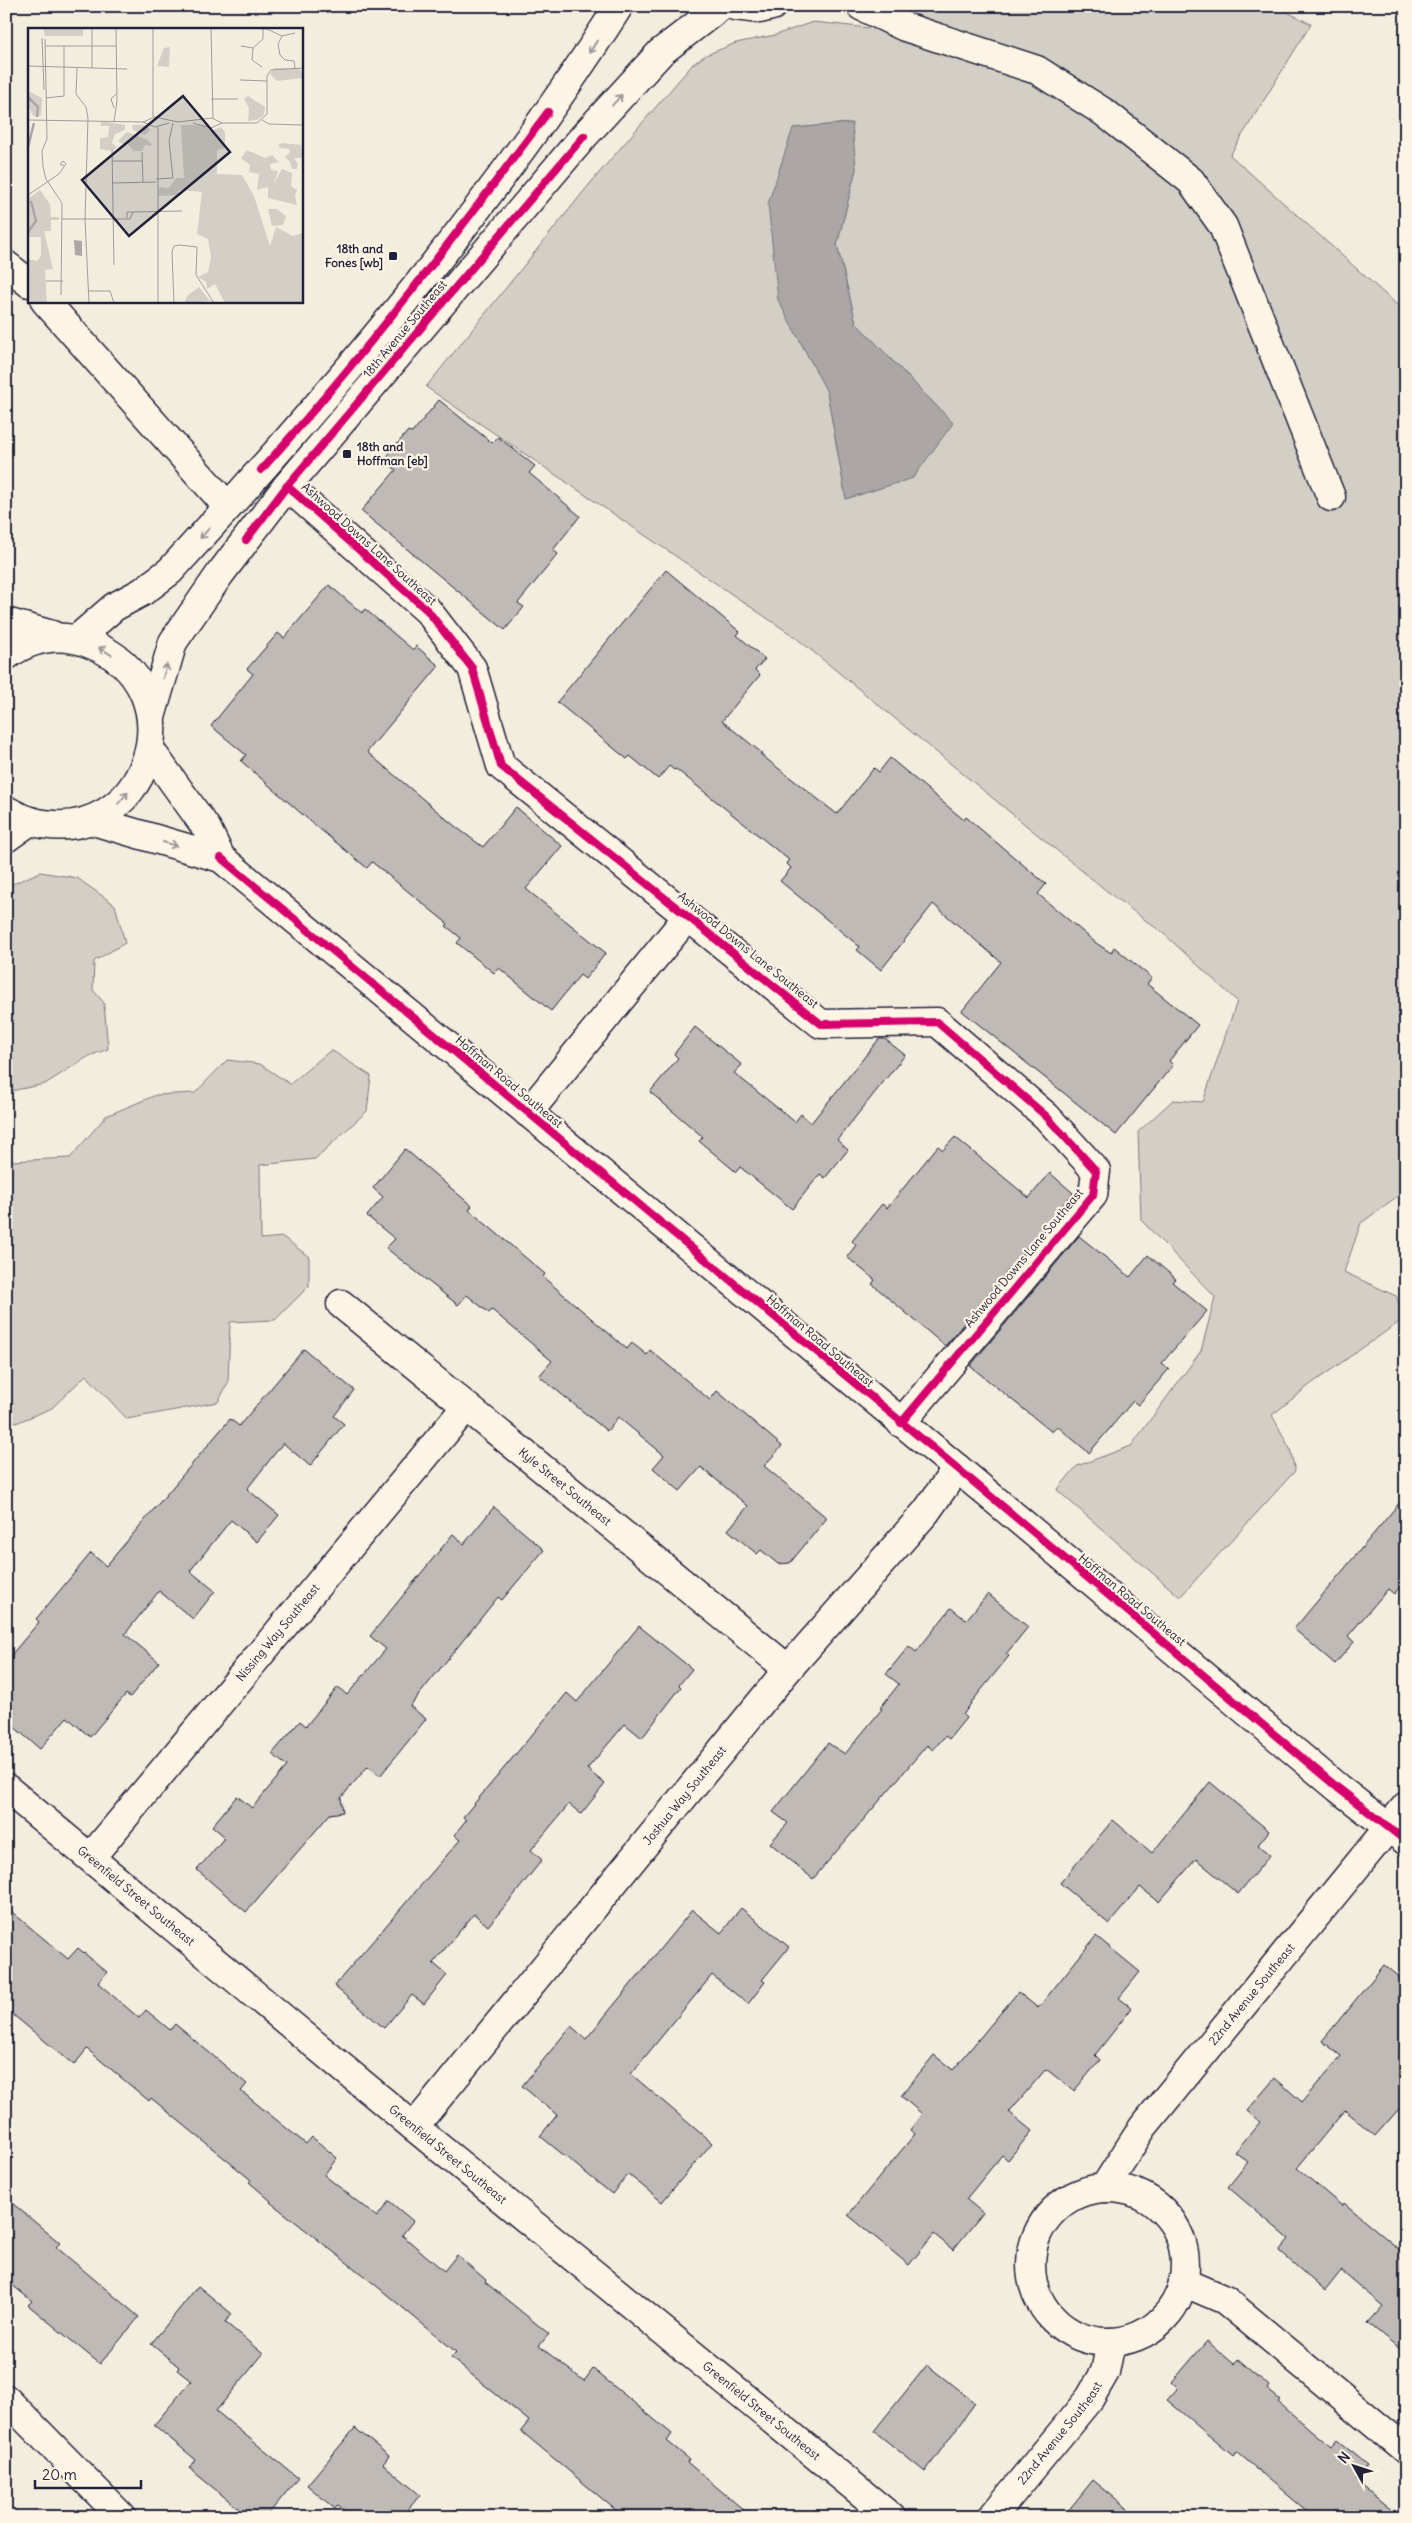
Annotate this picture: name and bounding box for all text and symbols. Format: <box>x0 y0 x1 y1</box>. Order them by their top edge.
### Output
inset map <box>28 28 302 302</box>
one-way arrow <box>588 40 598 54</box>
one-way arrow <box>611 93 623 106</box>
place label: 18th and Fones [wb] <box>325 241 383 271</box>
marker: 18th and Fones [wb] <box>387 250 399 262</box>
street label: 18th Avenue Southeast <box>359 277 450 381</box>
place label: 18th and Hoffman [eb] <box>357 439 428 469</box>
marker: 18th and Hoffman [eb] <box>341 448 353 460</box>
street label: Ashwood Downs Lane Southeast <box>299 479 440 608</box>
one-way arrow <box>199 526 211 539</box>
one-way arrow <box>99 646 113 656</box>
one-way arrow <box>160 663 170 679</box>
one-way arrow <box>117 792 128 805</box>
one-way arrow <box>162 839 178 849</box>
street label: Ashwood Downs Lane Southeast <box>675 888 822 1011</box>
street label: Hoffman Road Southeast <box>453 1032 566 1131</box>
street label: Ashwood Downs Lane Southeast <box>961 1185 1086 1330</box>
street label: Hoffman Road Southeast <box>764 1291 877 1390</box>
street label: Kyle Street Southeast <box>516 1444 615 1529</box>
street label: Hoffman Road Southeast <box>1076 1550 1189 1649</box>
street label: Nissing Way Southeast <box>233 1581 322 1684</box>
street label: Joshua Way Southeast <box>640 1743 729 1848</box>
street label: Greenfield Street Southeast <box>75 1843 198 1949</box>
street label: 22nd Avenue Southeast <box>1205 1940 1298 2048</box>
street label: Greenfield Street Southeast <box>386 2101 510 2207</box>
street label: Greenfield Street Southeast <box>700 2358 824 2463</box>
street label: 22nd Avenue Southeast <box>1014 2379 1105 2487</box>
north arrow <box>1330 2440 1380 2490</box>
text: N <box>1334 2448 1354 2467</box>
scale bar <box>35 2458 141 2490</box>
text: 20 m <box>42 2465 77 2484</box>

